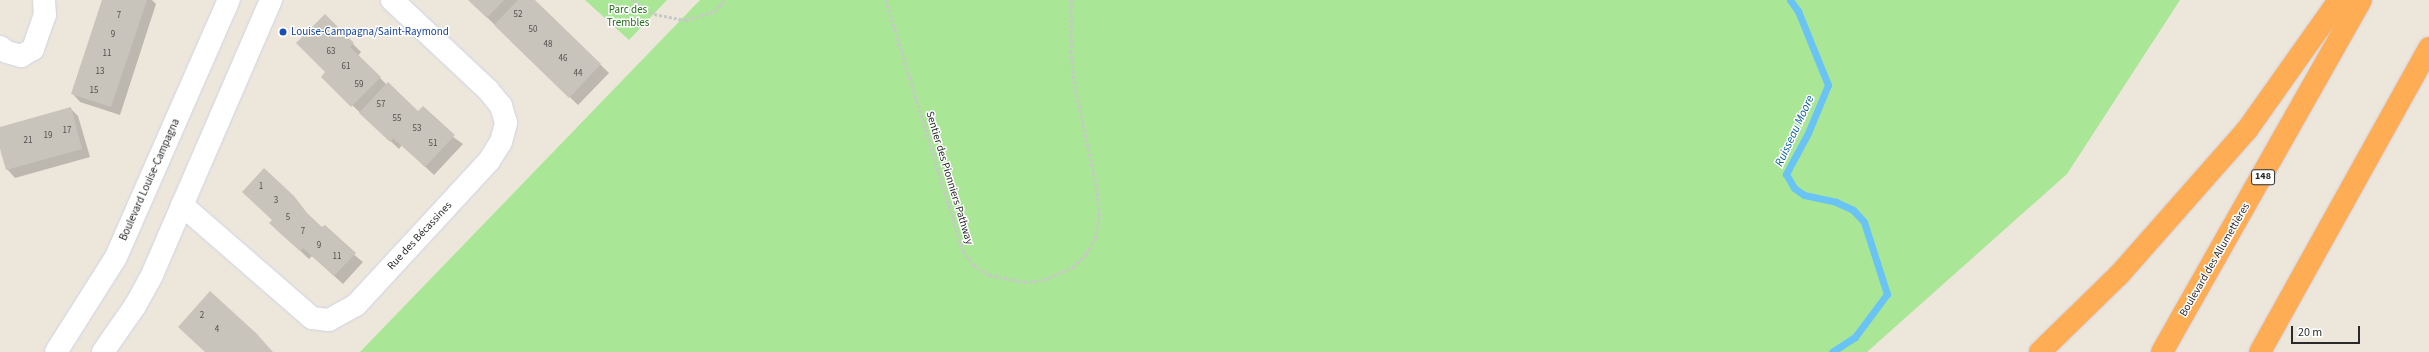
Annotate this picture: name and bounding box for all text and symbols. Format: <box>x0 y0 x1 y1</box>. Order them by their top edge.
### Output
park label: Parc des Trembles <box>607 4 649 30</box>
house number: 52 <box>514 10 522 20</box>
house number: 7 <box>117 11 121 21</box>
place label: Louise-Campagna/Saint-Raymond <box>291 25 449 39</box>
house number: 50 <box>529 25 537 35</box>
marker: Louise-Campagna/Saint-Raymond <box>278 27 288 37</box>
house number: 9 <box>111 30 115 40</box>
house number: 48 <box>544 40 552 50</box>
house number: 63 <box>327 47 335 57</box>
house number: 11 <box>103 49 111 59</box>
house number: 46 <box>559 54 567 64</box>
house number: 61 <box>342 62 350 72</box>
house number: 13 <box>96 67 104 77</box>
house number: 44 <box>574 69 582 79</box>
house number: 59 <box>355 80 363 90</box>
house number: 15 <box>90 86 98 96</box>
water label: Ruisseau Moore <box>1772 93 1818 169</box>
house number: 57 <box>377 100 385 110</box>
street label: Sentier des Pionniers Pathway <box>922 110 976 246</box>
house number: 55 <box>393 114 401 124</box>
street label: Boulevard Louise-Campagna <box>117 117 183 243</box>
house number: 53 <box>413 124 421 134</box>
house number: 17 <box>63 126 71 136</box>
house number: 19 <box>44 131 52 141</box>
house number: 21 <box>24 136 32 146</box>
house number: 51 <box>429 139 437 149</box>
road number: 148 <box>2251 169 2275 185</box>
house number: 1 <box>259 182 263 192</box>
house number: 3 <box>274 196 278 206</box>
street label: Rue des Bécassines <box>385 199 455 273</box>
street label: Boulevard des Allumettières <box>2177 201 2253 319</box>
house number: 5 <box>286 213 290 223</box>
house number: 7 <box>301 227 305 237</box>
house number: 9 <box>317 241 321 251</box>
house number: 11 <box>333 252 341 262</box>
house number: 2 <box>200 311 204 321</box>
scale bar <box>2293 318 2362 344</box>
text: 20 m <box>2298 324 2322 341</box>
house number: 4 <box>215 325 219 335</box>

